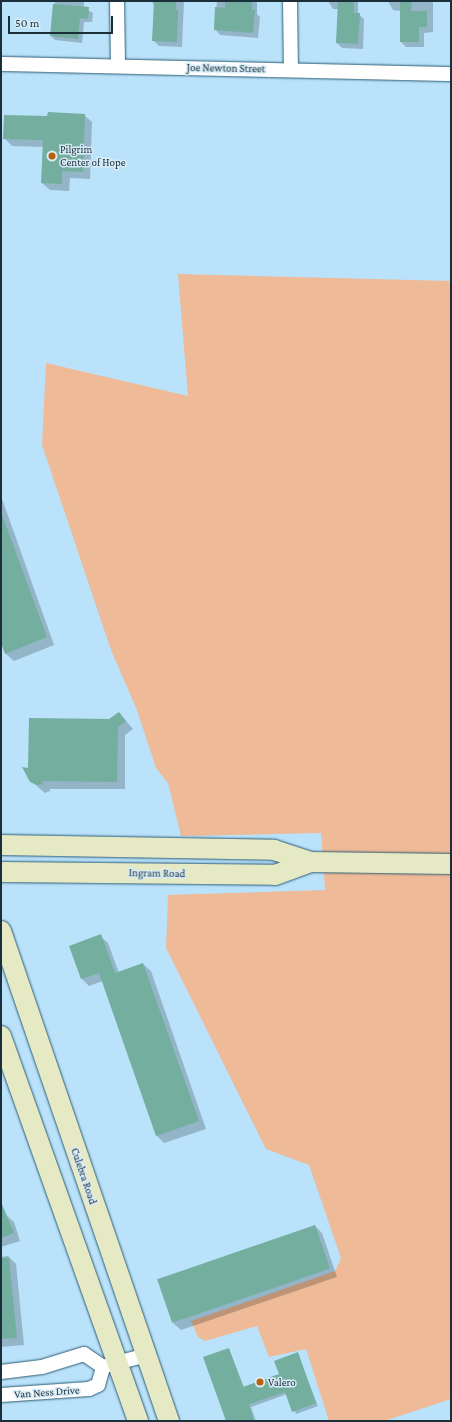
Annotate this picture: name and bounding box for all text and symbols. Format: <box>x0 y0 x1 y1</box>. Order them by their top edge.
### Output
scale bar <box>10 8 115 34</box>
text: 50 m <box>15 16 39 30</box>
street label: Joe Newton Street <box>187 61 265 75</box>
place label: Pilgrim Center of Hope <box>60 143 126 169</box>
marker: Pilgrim Center of Hope <box>47 151 57 161</box>
street label: Ingram Road <box>129 866 185 880</box>
street label: Culebra Road <box>68 1146 100 1206</box>
place label: Valero <box>268 1375 296 1389</box>
marker: Valero <box>255 1377 265 1387</box>
street label: Van Ness Drive <box>14 1383 80 1401</box>

